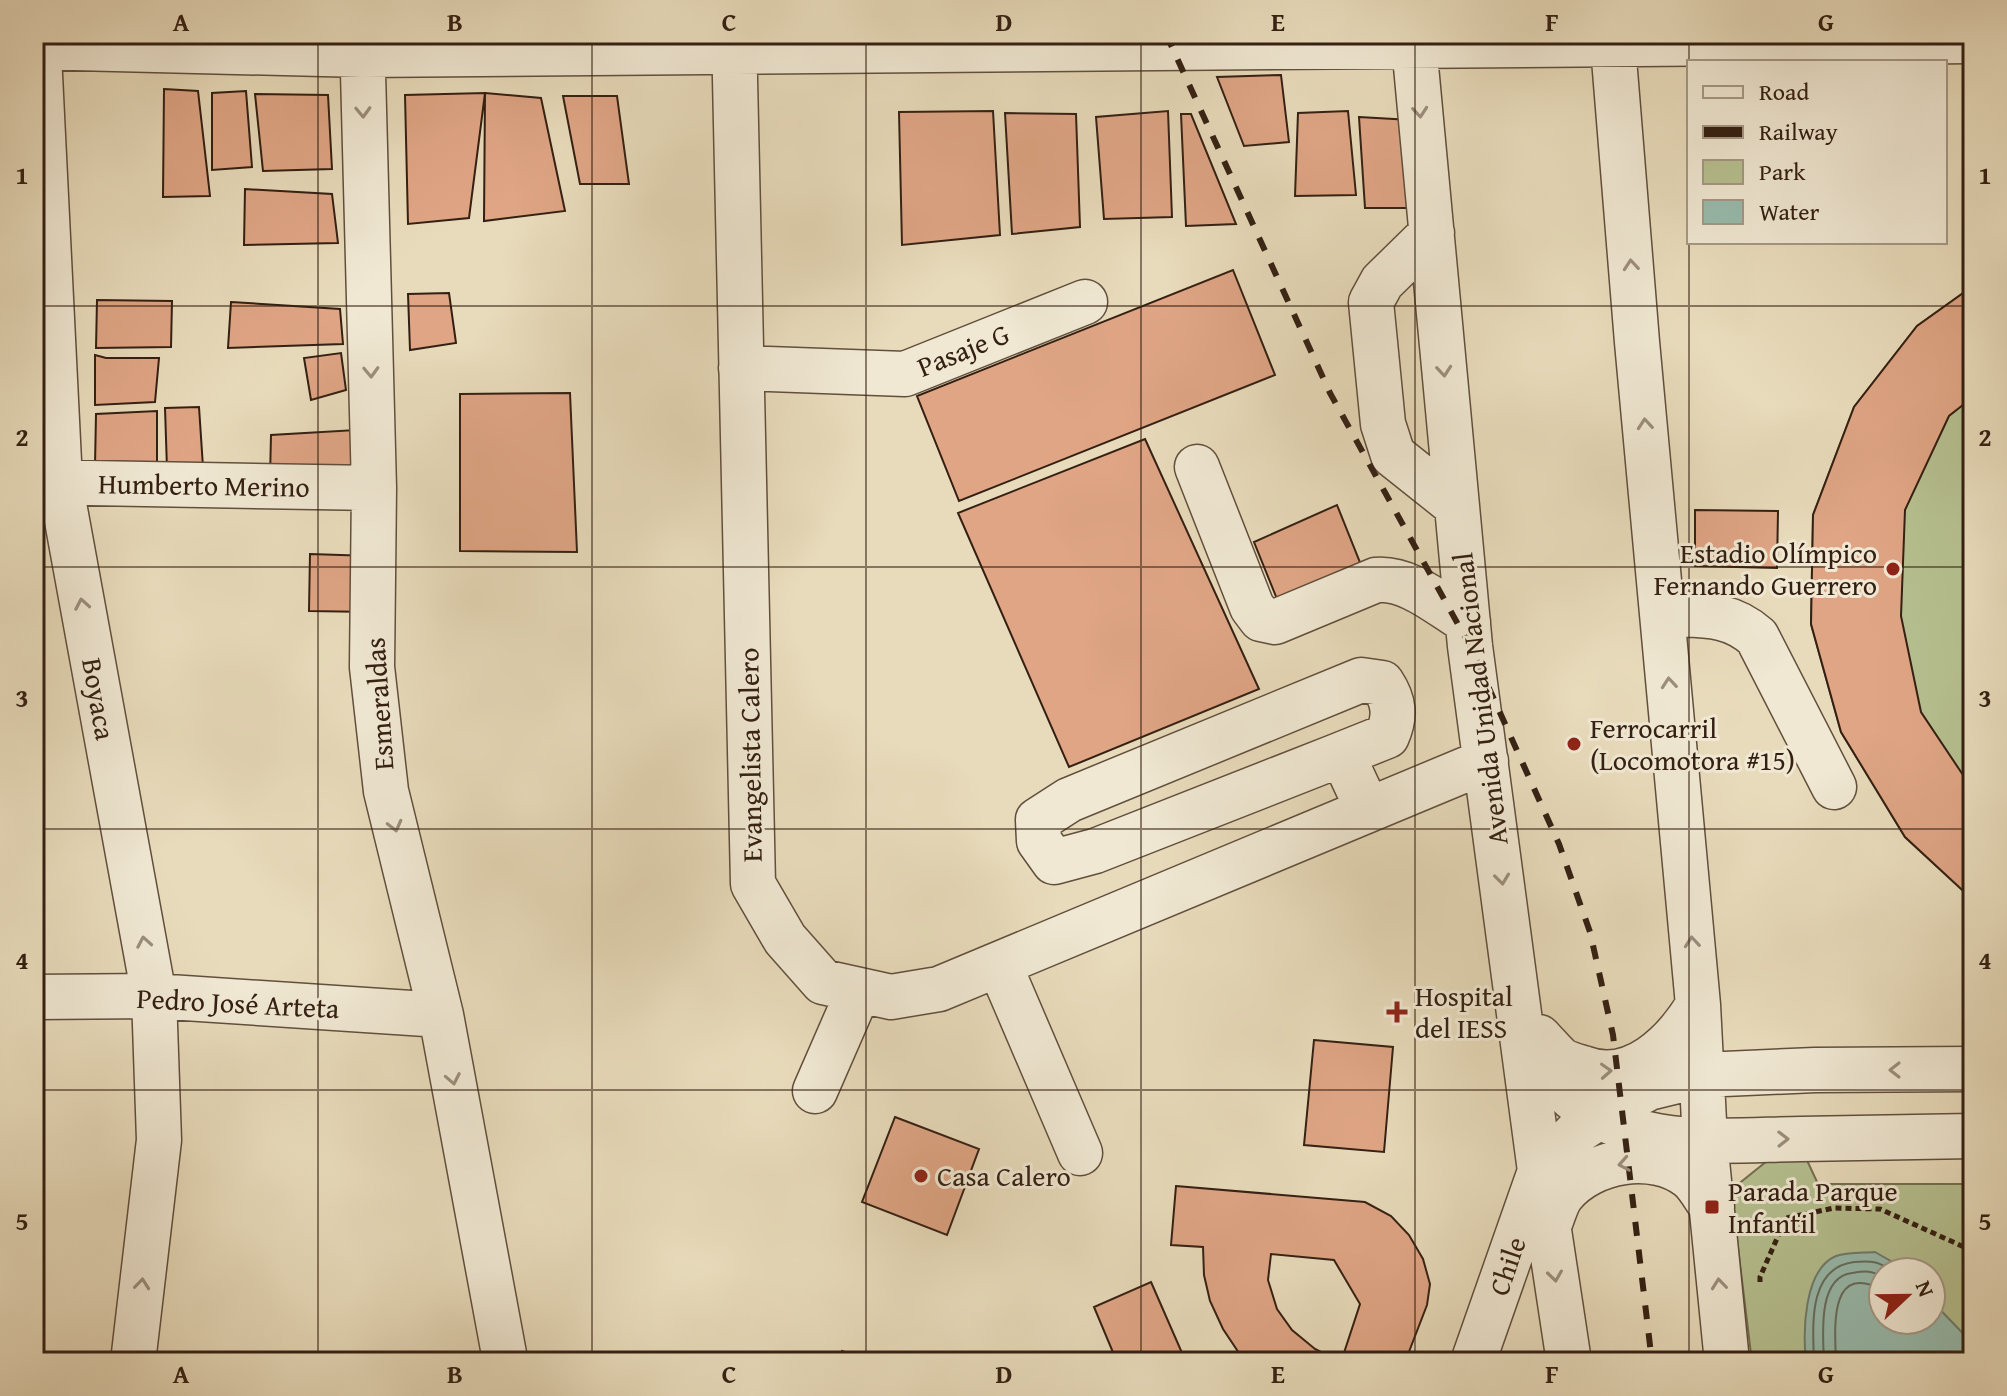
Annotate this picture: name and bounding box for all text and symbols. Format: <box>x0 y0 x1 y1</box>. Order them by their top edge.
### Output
text: A <box>173 2 190 41</box>
text: B <box>447 2 463 41</box>
text: C <box>722 2 736 41</box>
text: D <box>996 2 1012 41</box>
text: E <box>1271 2 1285 41</box>
text: F <box>1545 2 1559 41</box>
text: G <box>1818 2 1834 41</box>
legend <box>1687 60 1947 244</box>
text: Road <box>1759 74 1809 109</box>
one-way arrow <box>355 106 372 119</box>
one-way arrow <box>1412 106 1429 119</box>
text: Railway <box>1759 114 1838 149</box>
text: Park <box>1759 154 1806 189</box>
text: 1 <box>15 155 29 194</box>
text: 1 <box>1978 155 1992 194</box>
text: Water <box>1759 194 1820 229</box>
one-way arrow <box>1623 258 1640 271</box>
street label: Pasaje G <box>911 313 1015 387</box>
one-way arrow <box>1436 365 1453 378</box>
one-way arrow <box>362 366 380 379</box>
text: 2 <box>15 417 29 456</box>
one-way arrow <box>1636 417 1653 430</box>
text: 2 <box>1978 417 1992 456</box>
street label: Humberto Merino <box>98 462 310 507</box>
place label: Estadio Olímpico Fernando Guerrero <box>1654 532 1877 605</box>
street label: Avenida Unidad Nacional <box>1441 550 1518 848</box>
marker: Estadio Olímpico Fernando Guerrero <box>1884 560 1902 578</box>
one-way arrow <box>75 597 92 611</box>
street label: Esmeraldas <box>353 636 404 772</box>
street label: Evangelista Calero <box>727 647 772 863</box>
street label: Boyaca <box>72 655 127 744</box>
one-way arrow <box>1661 676 1678 689</box>
text: 3 <box>15 678 29 717</box>
text: 3 <box>1978 678 1992 717</box>
place label: Ferrocarril (Locomotora #15) <box>1590 707 1795 780</box>
marker: Ferrocarril (Locomotora #15) <box>1565 735 1583 753</box>
one-way arrow <box>385 819 402 832</box>
one-way arrow <box>1493 872 1510 886</box>
one-way arrow <box>1684 935 1701 948</box>
one-way arrow <box>136 936 153 949</box>
text: 4 <box>15 940 29 979</box>
text: 4 <box>1978 940 1992 979</box>
place label: Hospital del IESS <box>1415 975 1513 1048</box>
street label: Pedro José Arteta <box>136 977 341 1028</box>
marker: Hospital del IESS <box>1386 1001 1408 1023</box>
one-way arrow <box>1888 1061 1901 1079</box>
one-way arrow <box>1600 1063 1613 1080</box>
one-way arrow <box>443 1073 460 1086</box>
one-way arrow <box>1777 1131 1790 1148</box>
one-way arrow <box>1617 1154 1631 1171</box>
place label: Casa Calero <box>937 1155 1071 1196</box>
marker: Casa Calero <box>912 1167 930 1185</box>
place label: Parada Parque Infantil <box>1728 1170 1898 1243</box>
marker: Parada Parque Infantil <box>1703 1198 1721 1216</box>
text: 5 <box>15 1201 29 1240</box>
text: 5 <box>1978 1201 1992 1240</box>
street label: Chile <box>1477 1231 1536 1301</box>
north arrow <box>1867 1256 1947 1336</box>
one-way arrow <box>1546 1269 1563 1283</box>
text: N <box>1908 1276 1943 1302</box>
one-way arrow <box>1711 1277 1728 1290</box>
one-way arrow <box>134 1278 151 1291</box>
text: A <box>173 1354 190 1393</box>
text: B <box>447 1354 463 1393</box>
text: C <box>722 1354 736 1393</box>
text: D <box>996 1354 1012 1393</box>
text: E <box>1271 1354 1285 1393</box>
text: F <box>1545 1354 1559 1393</box>
text: G <box>1818 1354 1834 1393</box>

